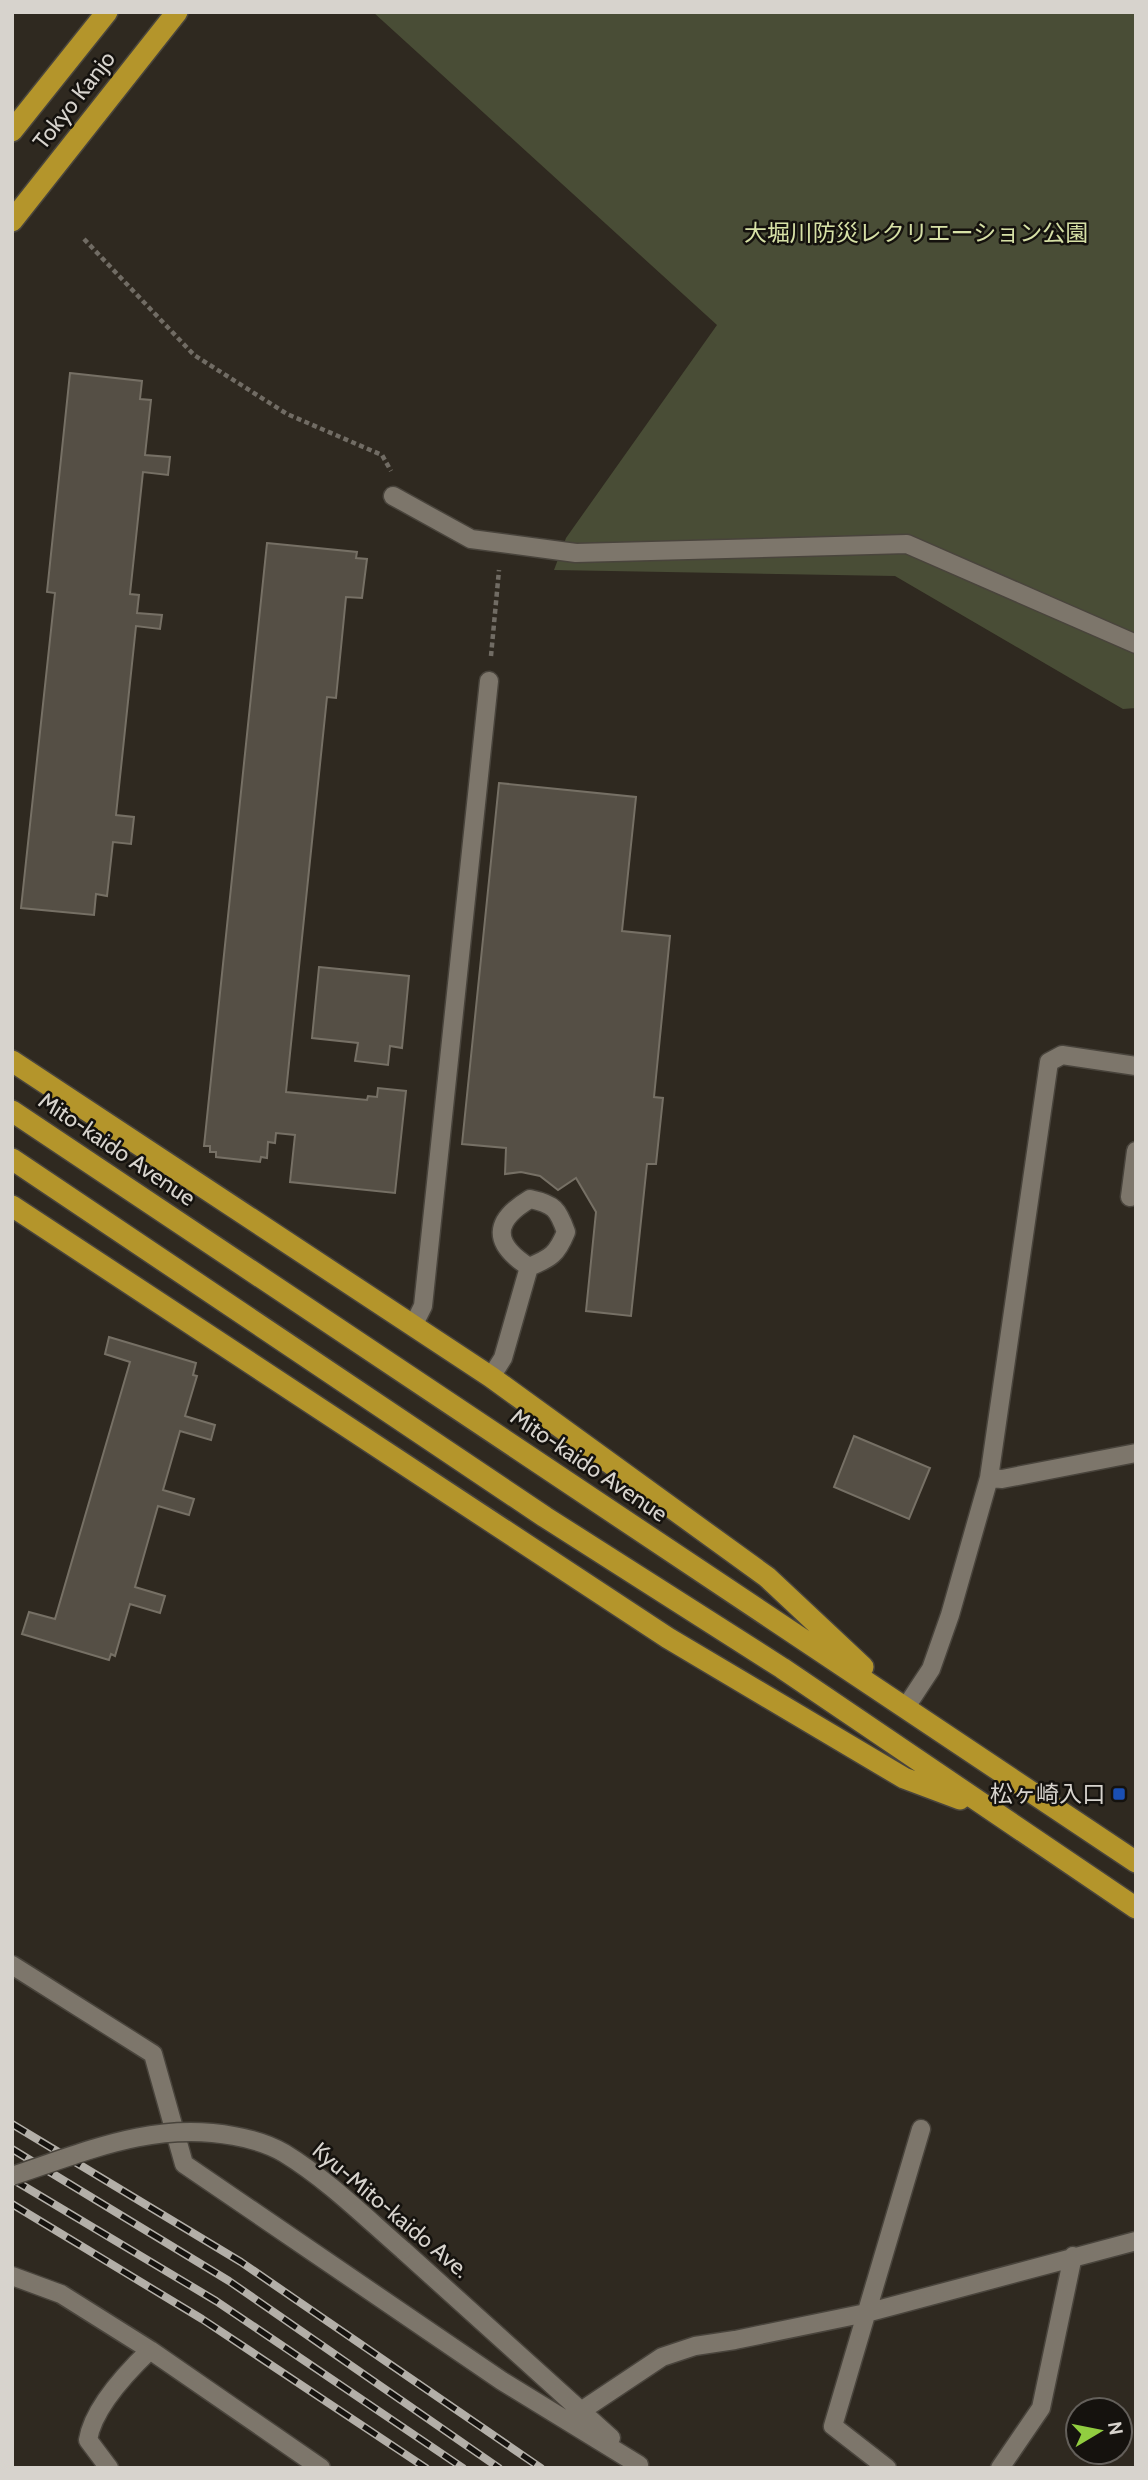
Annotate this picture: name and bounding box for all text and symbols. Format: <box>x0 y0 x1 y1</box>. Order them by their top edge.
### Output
street label: Tokyo Kanjo <box>27 45 121 155</box>
park label: 大堀川防災レクリエーション公園 <box>744 219 1088 247</box>
street label: Mito-kaido Avenue <box>33 1086 201 1212</box>
street label: Mito-kaido Avenue <box>505 1402 673 1528</box>
place label: 松ヶ崎入口 <box>990 1780 1105 1808</box>
marker: 松ヶ崎入口 <box>1111 1786 1127 1802</box>
street label: Kyu-Mito-kaido Ave. <box>307 2136 475 2284</box>
north arrow <box>1064 2396 1134 2466</box>
text: N <box>1103 2420 1128 2437</box>

